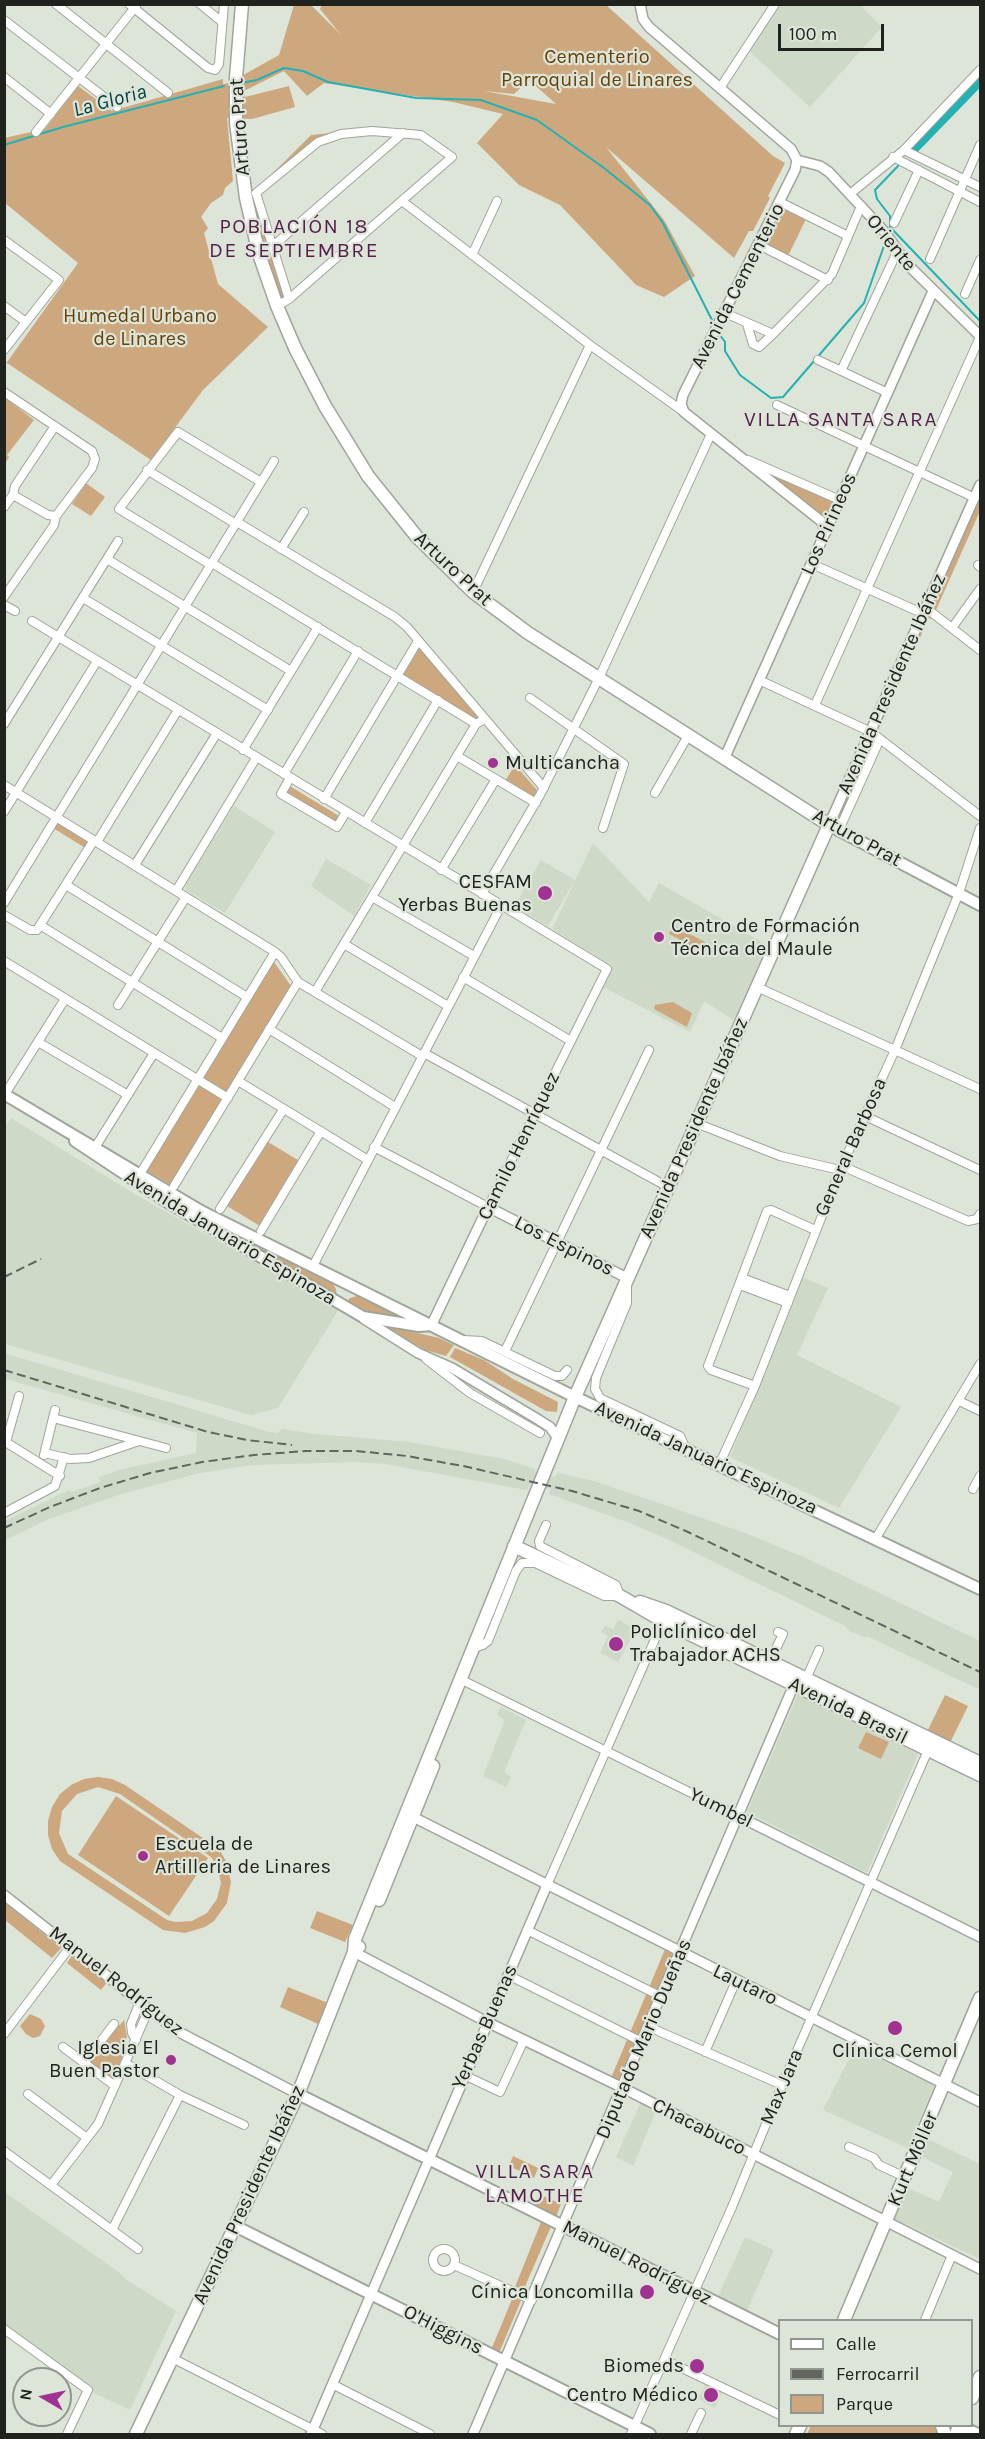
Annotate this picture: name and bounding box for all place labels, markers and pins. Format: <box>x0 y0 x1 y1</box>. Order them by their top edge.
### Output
place label: Multicancha <box>505 751 620 775</box>
marker: Multicancha <box>486 756 500 770</box>
place label: CESFAM Yerbas Buenas <box>398 870 532 917</box>
marker: CESFAM Yerbas Buenas <box>536 884 554 902</box>
place label: Centro de Formación Técnica del Maule <box>671 914 860 961</box>
marker: Centro de Formación Técnica del Maule <box>652 930 666 944</box>
place label: Policlínico del Trabajador ACHS <box>630 1620 781 1667</box>
marker: Policlínico del Trabajador ACHS <box>607 1635 625 1653</box>
place label: Escuela de Artilleria de Linares <box>155 1832 331 1879</box>
marker: Escuela de Artilleria de Linares <box>136 1849 150 1863</box>
marker: Clínica Cemol <box>886 2019 904 2037</box>
place label: Iglesia El Buen Pastor <box>49 2036 159 2083</box>
place label: Clínica Cemol <box>832 2039 958 2063</box>
marker: Iglesia El Buen Pastor <box>164 2053 178 2067</box>
place label: Cínica Loncomilla <box>471 2280 634 2304</box>
marker: Cínica Loncomilla <box>638 2283 656 2301</box>
place label: Biomeds <box>603 2354 684 2378</box>
marker: Biomeds <box>688 2357 706 2375</box>
place label: Centro Médico <box>567 2383 698 2407</box>
marker: Centro Médico <box>702 2386 720 2404</box>

